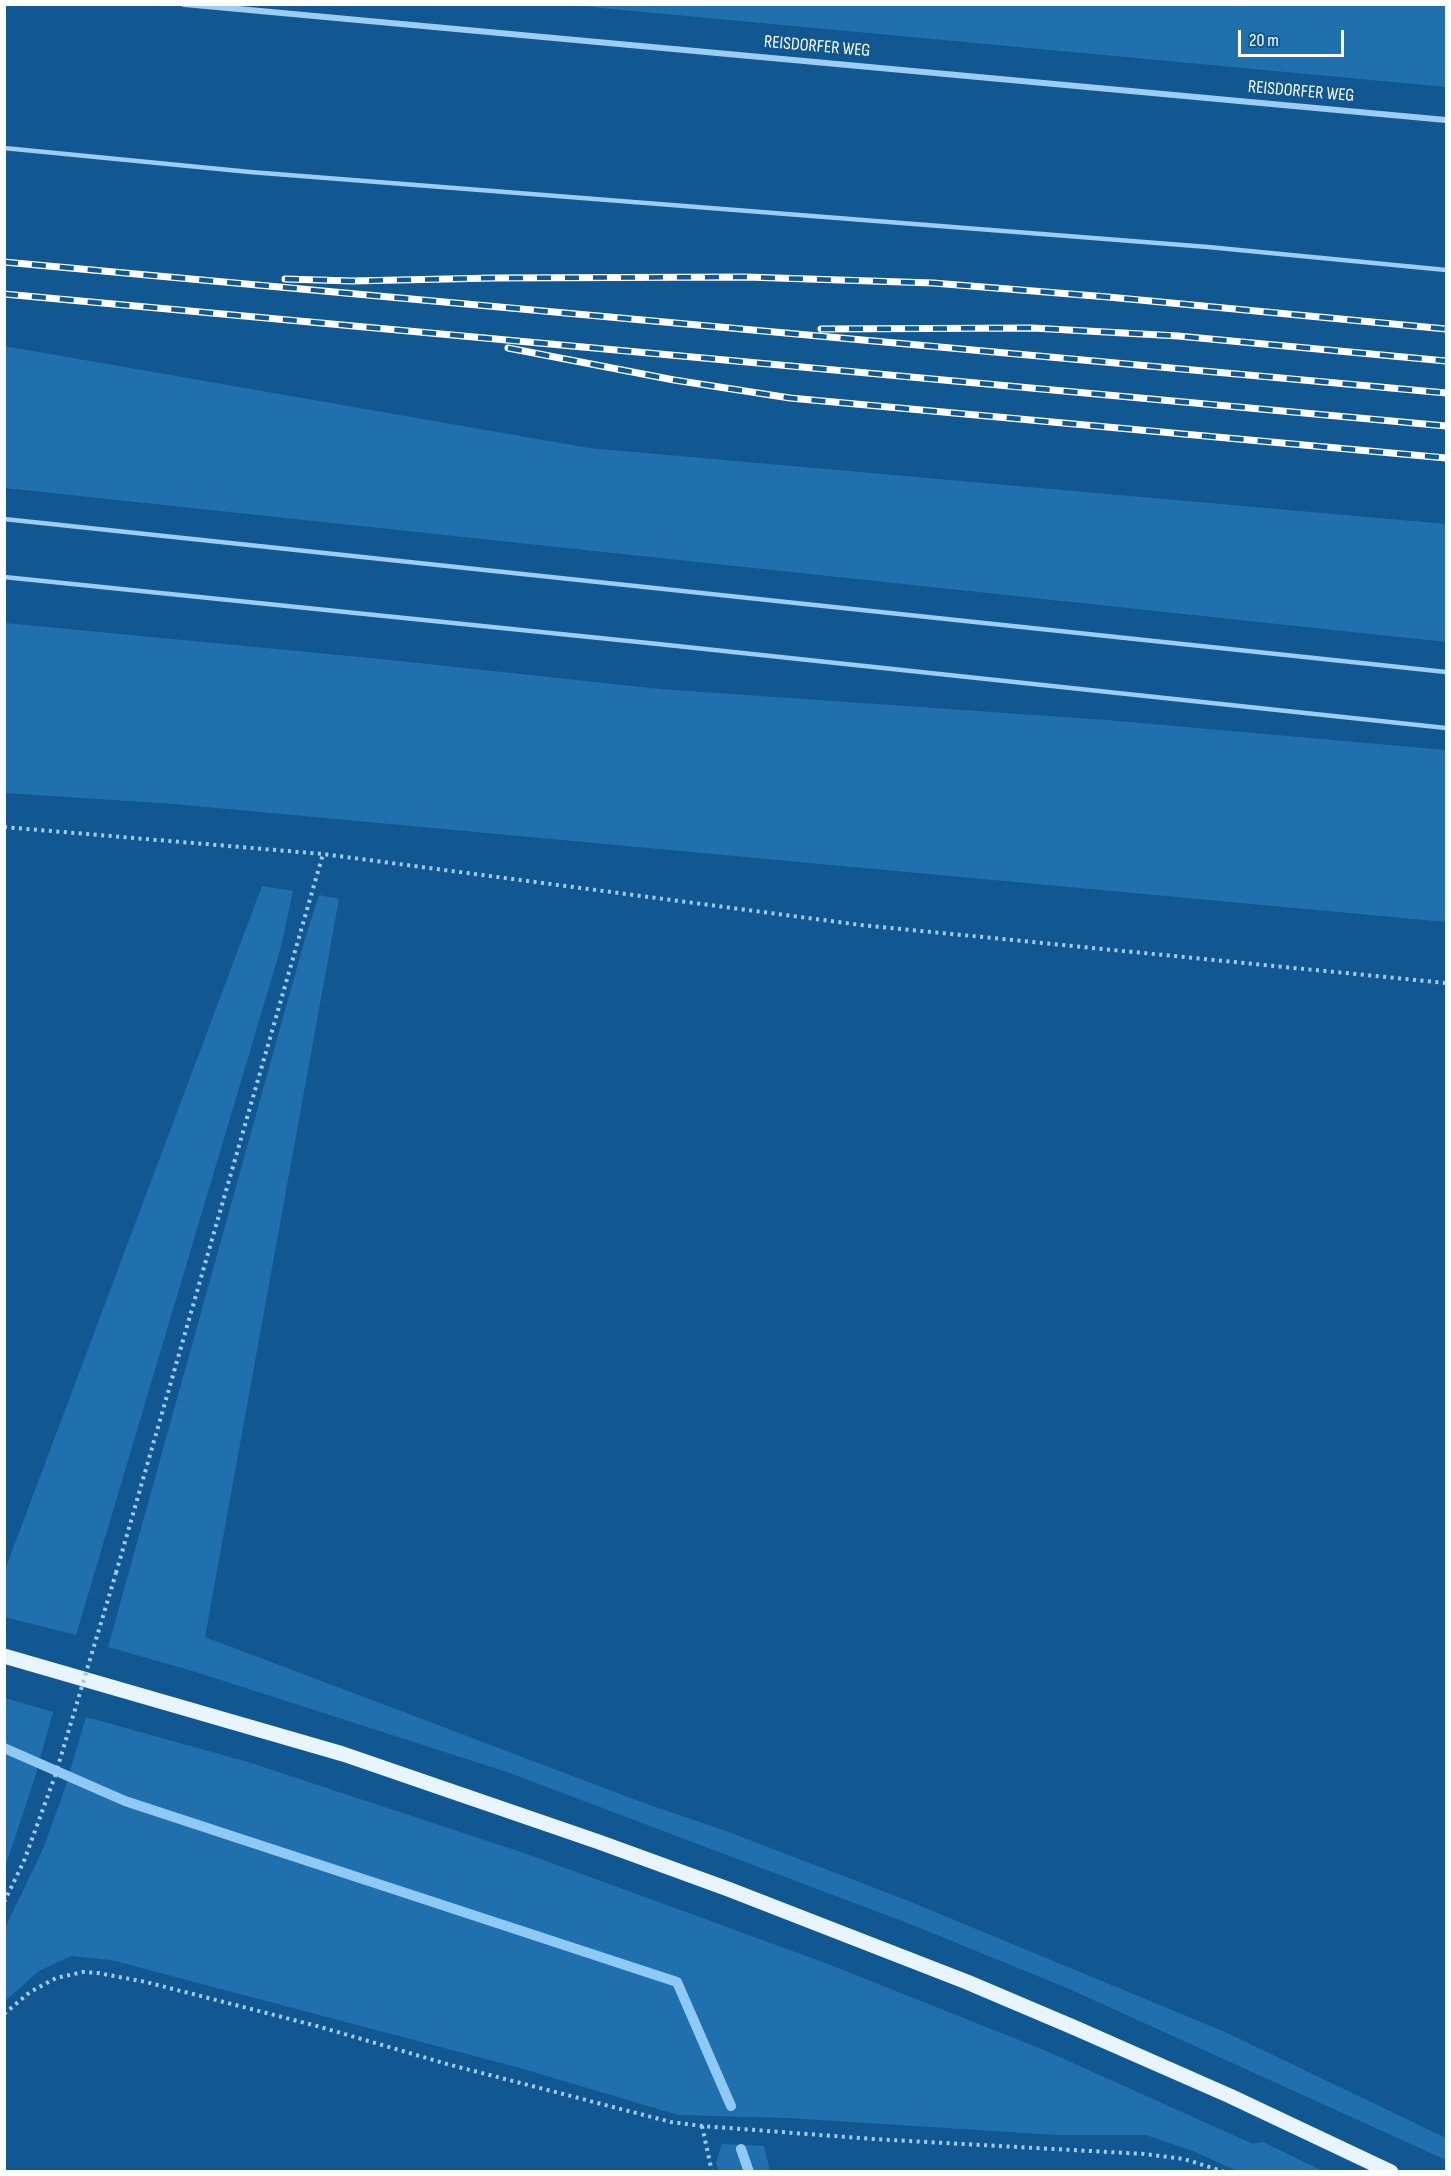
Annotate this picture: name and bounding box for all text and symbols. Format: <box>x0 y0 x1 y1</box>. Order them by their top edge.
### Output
scale bar <box>1241 18 1348 56</box>
text: 20 m <box>1249 30 1279 51</box>
street label: REISDORFER WEG <box>763 32 871 62</box>
street label: REISDORFER WEG <box>1247 77 1355 107</box>

